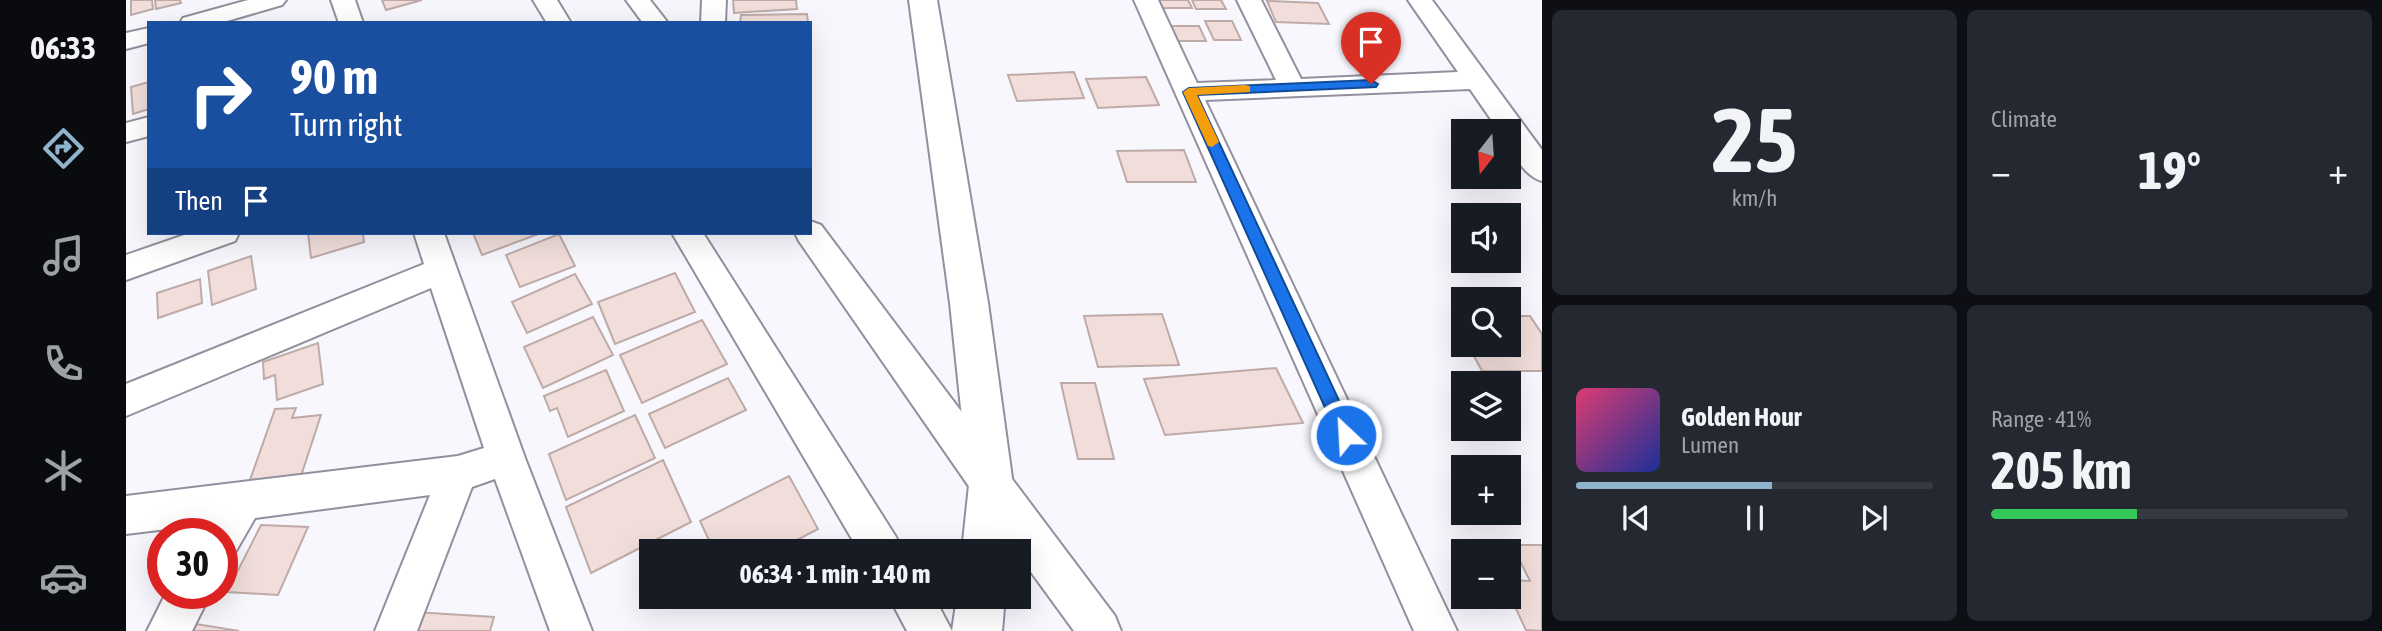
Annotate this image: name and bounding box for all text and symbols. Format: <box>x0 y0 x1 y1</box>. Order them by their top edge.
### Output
pin <box>1341 12.0 1401 84</box>
icon: arrive <box>1352 23 1390 61</box>
text: 06:33 <box>30 29 96 66</box>
text: 90 m <box>290 48 378 104</box>
icon: right <box>175 49 266 140</box>
text: 25 <box>1712 87 1797 191</box>
text: Turn right <box>290 106 403 143</box>
text: Climate <box>1991 106 2057 132</box>
north arrow <box>1451 119 1521 189</box>
map controls <box>1451 119 1521 609</box>
icon: directions <box>39 124 88 173</box>
text: 19° <box>2138 140 2201 200</box>
text: − <box>1991 149 2011 192</box>
text: + <box>2328 149 2348 192</box>
icon: arrive <box>237 182 275 220</box>
text: km/h <box>1732 185 1777 211</box>
text: Then <box>175 186 223 216</box>
button: sound <box>1451 203 1521 273</box>
icon: music <box>39 231 88 280</box>
button: search <box>1451 287 1521 357</box>
icon: phone <box>39 339 88 388</box>
button: layers <box>1451 371 1521 441</box>
position arrow <box>1309 398 1383 472</box>
text: Golden Hour <box>1681 402 1801 432</box>
text: Range · 41% <box>1991 406 2091 432</box>
text: Lumen <box>1681 432 1739 458</box>
text: 205 km <box>1991 440 2132 500</box>
icon: climate <box>39 446 88 495</box>
button: + <box>1451 455 1521 525</box>
icon: previous <box>1617 499 1655 537</box>
icon: pause <box>1736 499 1774 537</box>
icon: next <box>1855 499 1893 537</box>
speed limit sign: 30 <box>147 518 238 609</box>
button: − <box>1451 539 1521 609</box>
icon: car <box>39 553 88 602</box>
text: 06:34 · 1 min · 140 m <box>740 559 930 589</box>

